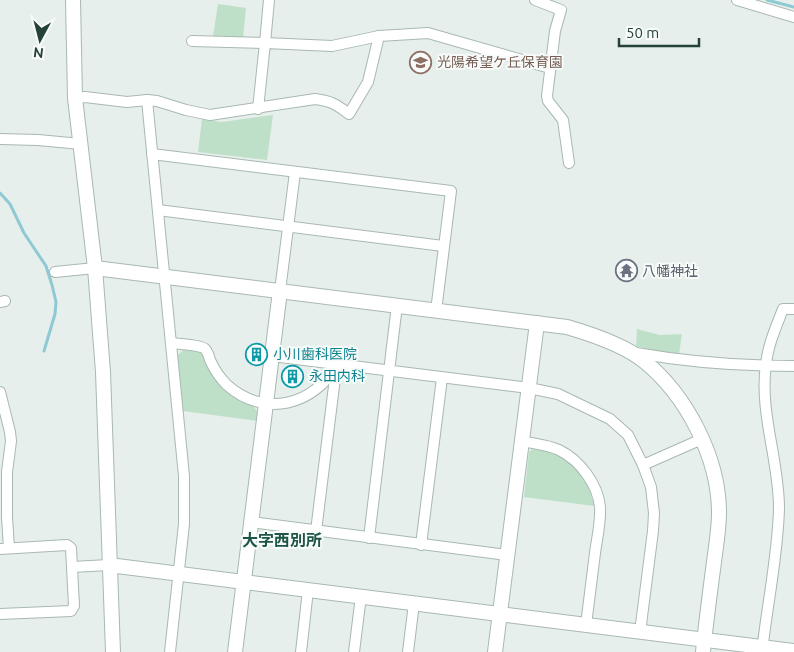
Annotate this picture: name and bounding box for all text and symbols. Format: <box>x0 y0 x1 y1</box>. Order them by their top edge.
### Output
north arrow <box>15 15 65 65</box>
scale bar <box>619 15 699 47</box>
text: 50 m <box>626 24 659 41</box>
text: N <box>32 44 45 61</box>
school or university icon: 光陽希望ケ丘保育園 <box>409 50 433 74</box>
place label: 光陽希望ケ丘保育園 <box>437 54 563 70</box>
temple icon: 八幡神社 <box>614 259 638 283</box>
place label: 八幡神社 <box>642 263 698 279</box>
building icon: 小川歯科医院 <box>245 342 269 366</box>
place label: 小川歯科医院 <box>273 346 357 362</box>
building icon: 永田内科 <box>281 364 305 388</box>
place label: 永田内科 <box>309 368 365 384</box>
district label: 大字西別所 <box>242 531 322 549</box>

